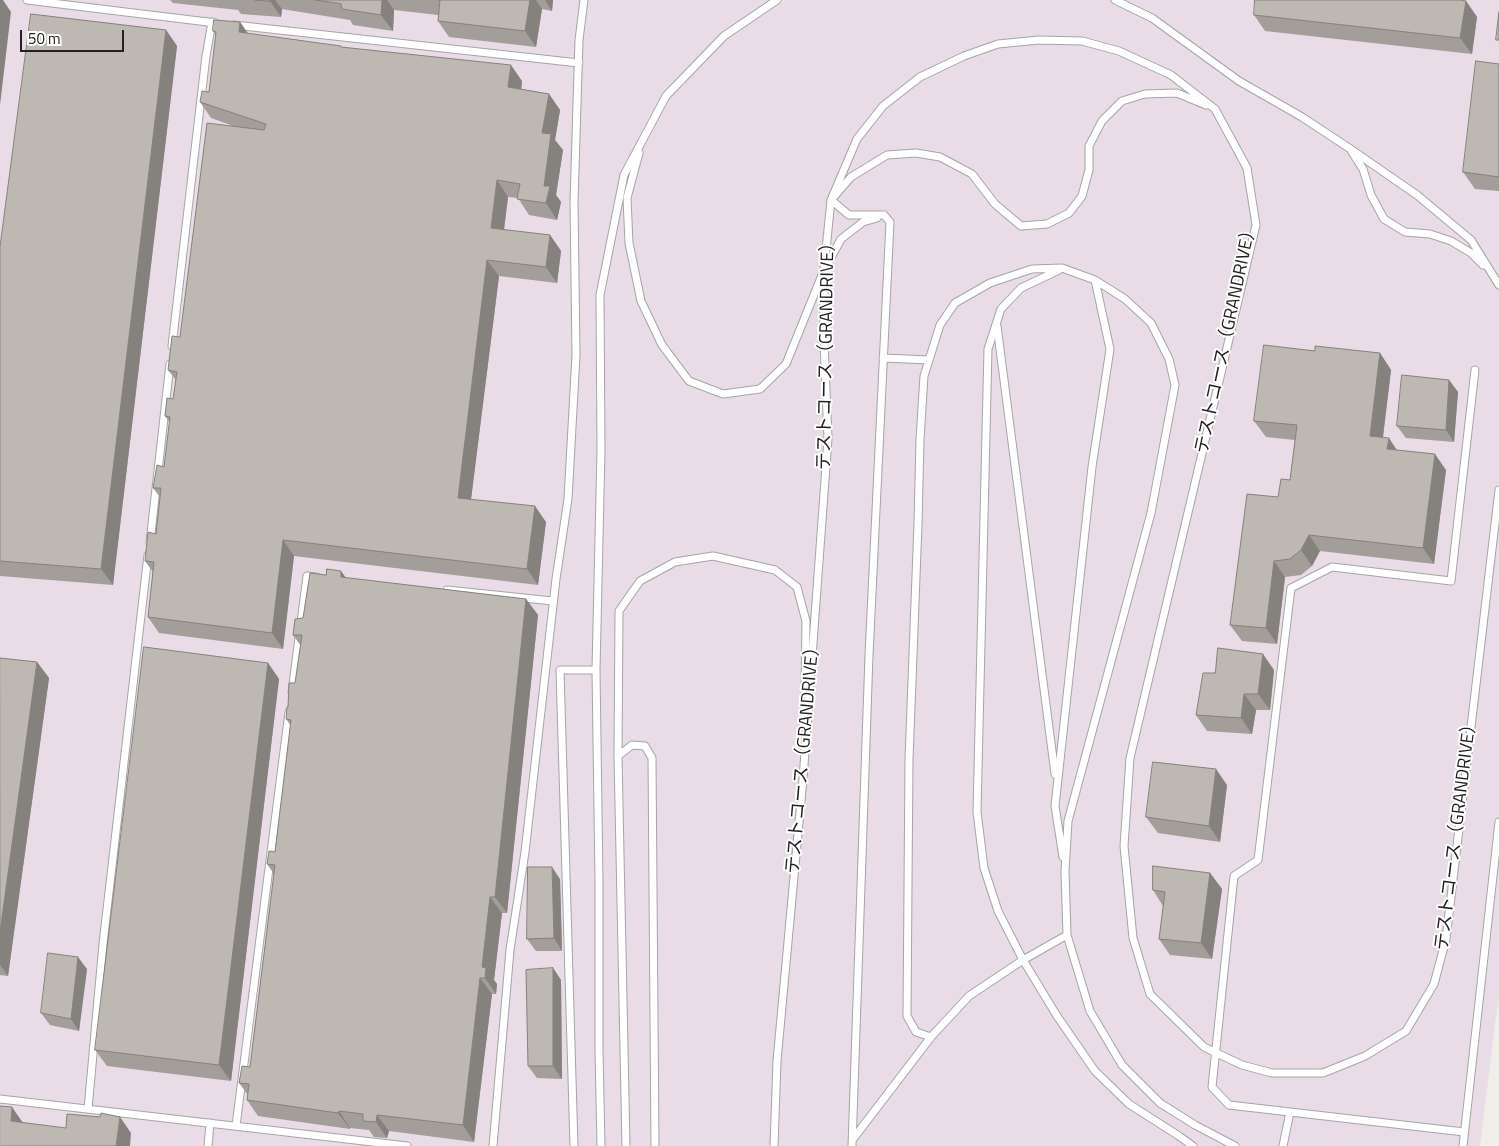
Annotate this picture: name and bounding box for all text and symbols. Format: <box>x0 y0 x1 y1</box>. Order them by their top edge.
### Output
scale bar <box>22 20 126 52</box>
text: 50 m <box>28 27 61 50</box>
street label: テストコース（GRANDRIVE） <box>1192 220 1262 456</box>
street label: テストコース（GRANDRIVE） <box>814 234 840 470</box>
street label: テストコース（GRANDRIVE） <box>783 637 825 875</box>
street label: テストコース（GRANDRIVE） <box>1432 714 1482 952</box>

